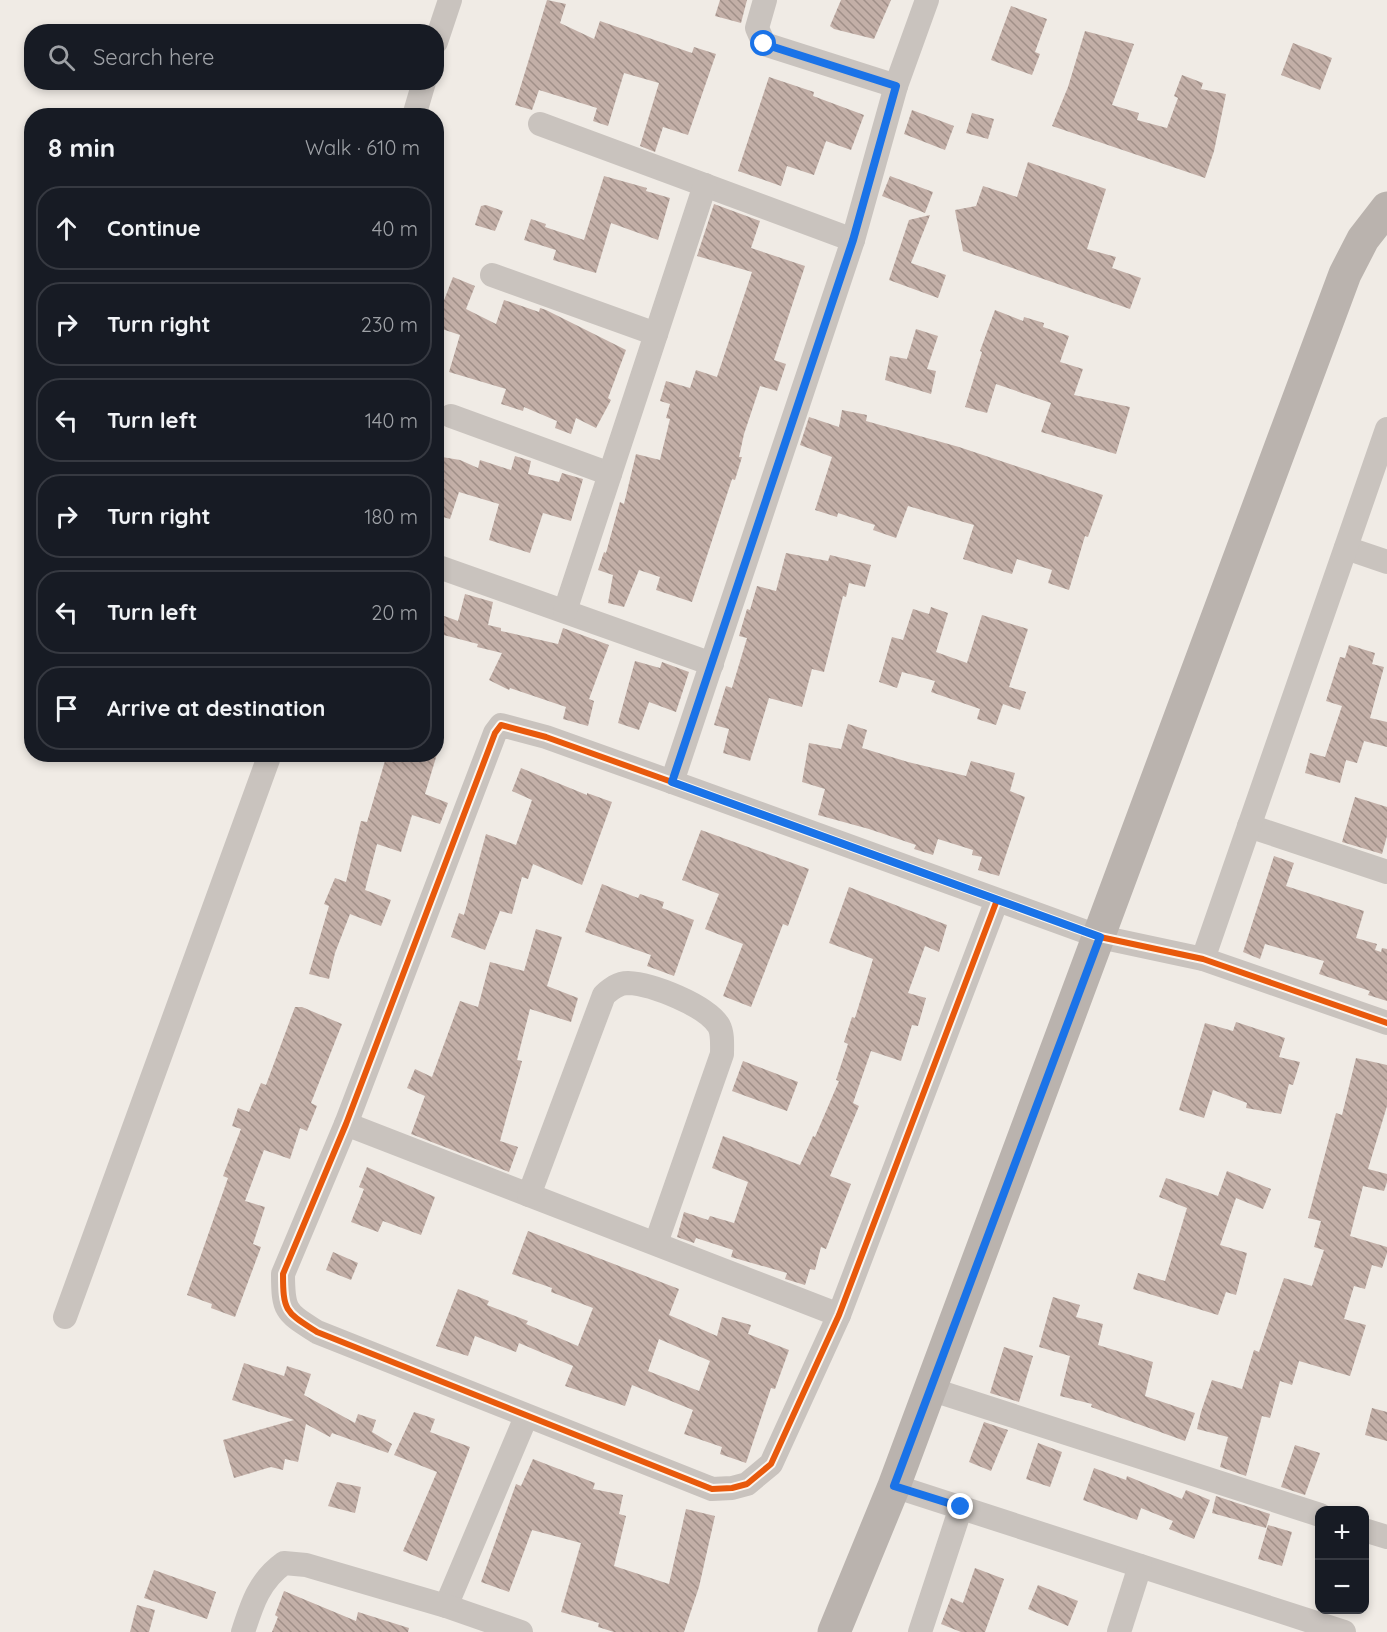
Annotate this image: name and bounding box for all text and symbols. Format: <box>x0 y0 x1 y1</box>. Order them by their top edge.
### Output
search box <box>24 24 444 90</box>
route start <box>750 30 776 56</box>
icon: search <box>45 41 78 74</box>
text: Search here <box>93 43 214 71</box>
text: 8 min <box>48 131 115 164</box>
text: Walk · 610 m <box>305 135 420 160</box>
icon: ahead <box>50 212 83 245</box>
text: Continue <box>107 214 201 242</box>
text: 40 m <box>372 216 418 241</box>
icon: right <box>50 308 83 341</box>
text: Turn right <box>107 310 211 338</box>
text: 230 m <box>361 312 418 337</box>
icon: left <box>50 404 83 437</box>
text: Turn left <box>107 406 197 434</box>
text: 140 m <box>365 408 418 433</box>
icon: right <box>50 500 83 533</box>
text: Turn right <box>107 502 211 530</box>
text: 180 m <box>364 504 418 529</box>
icon: left <box>50 596 83 629</box>
text: Turn left <box>107 598 197 626</box>
text: 20 m <box>371 600 418 625</box>
icon: arrive <box>50 692 83 725</box>
text: Arrive at destination <box>107 694 325 722</box>
route end <box>947 1493 973 1519</box>
map controls <box>1315 1506 1369 1614</box>
button: + <box>1315 1506 1369 1560</box>
button: − <box>1315 1560 1369 1614</box>

